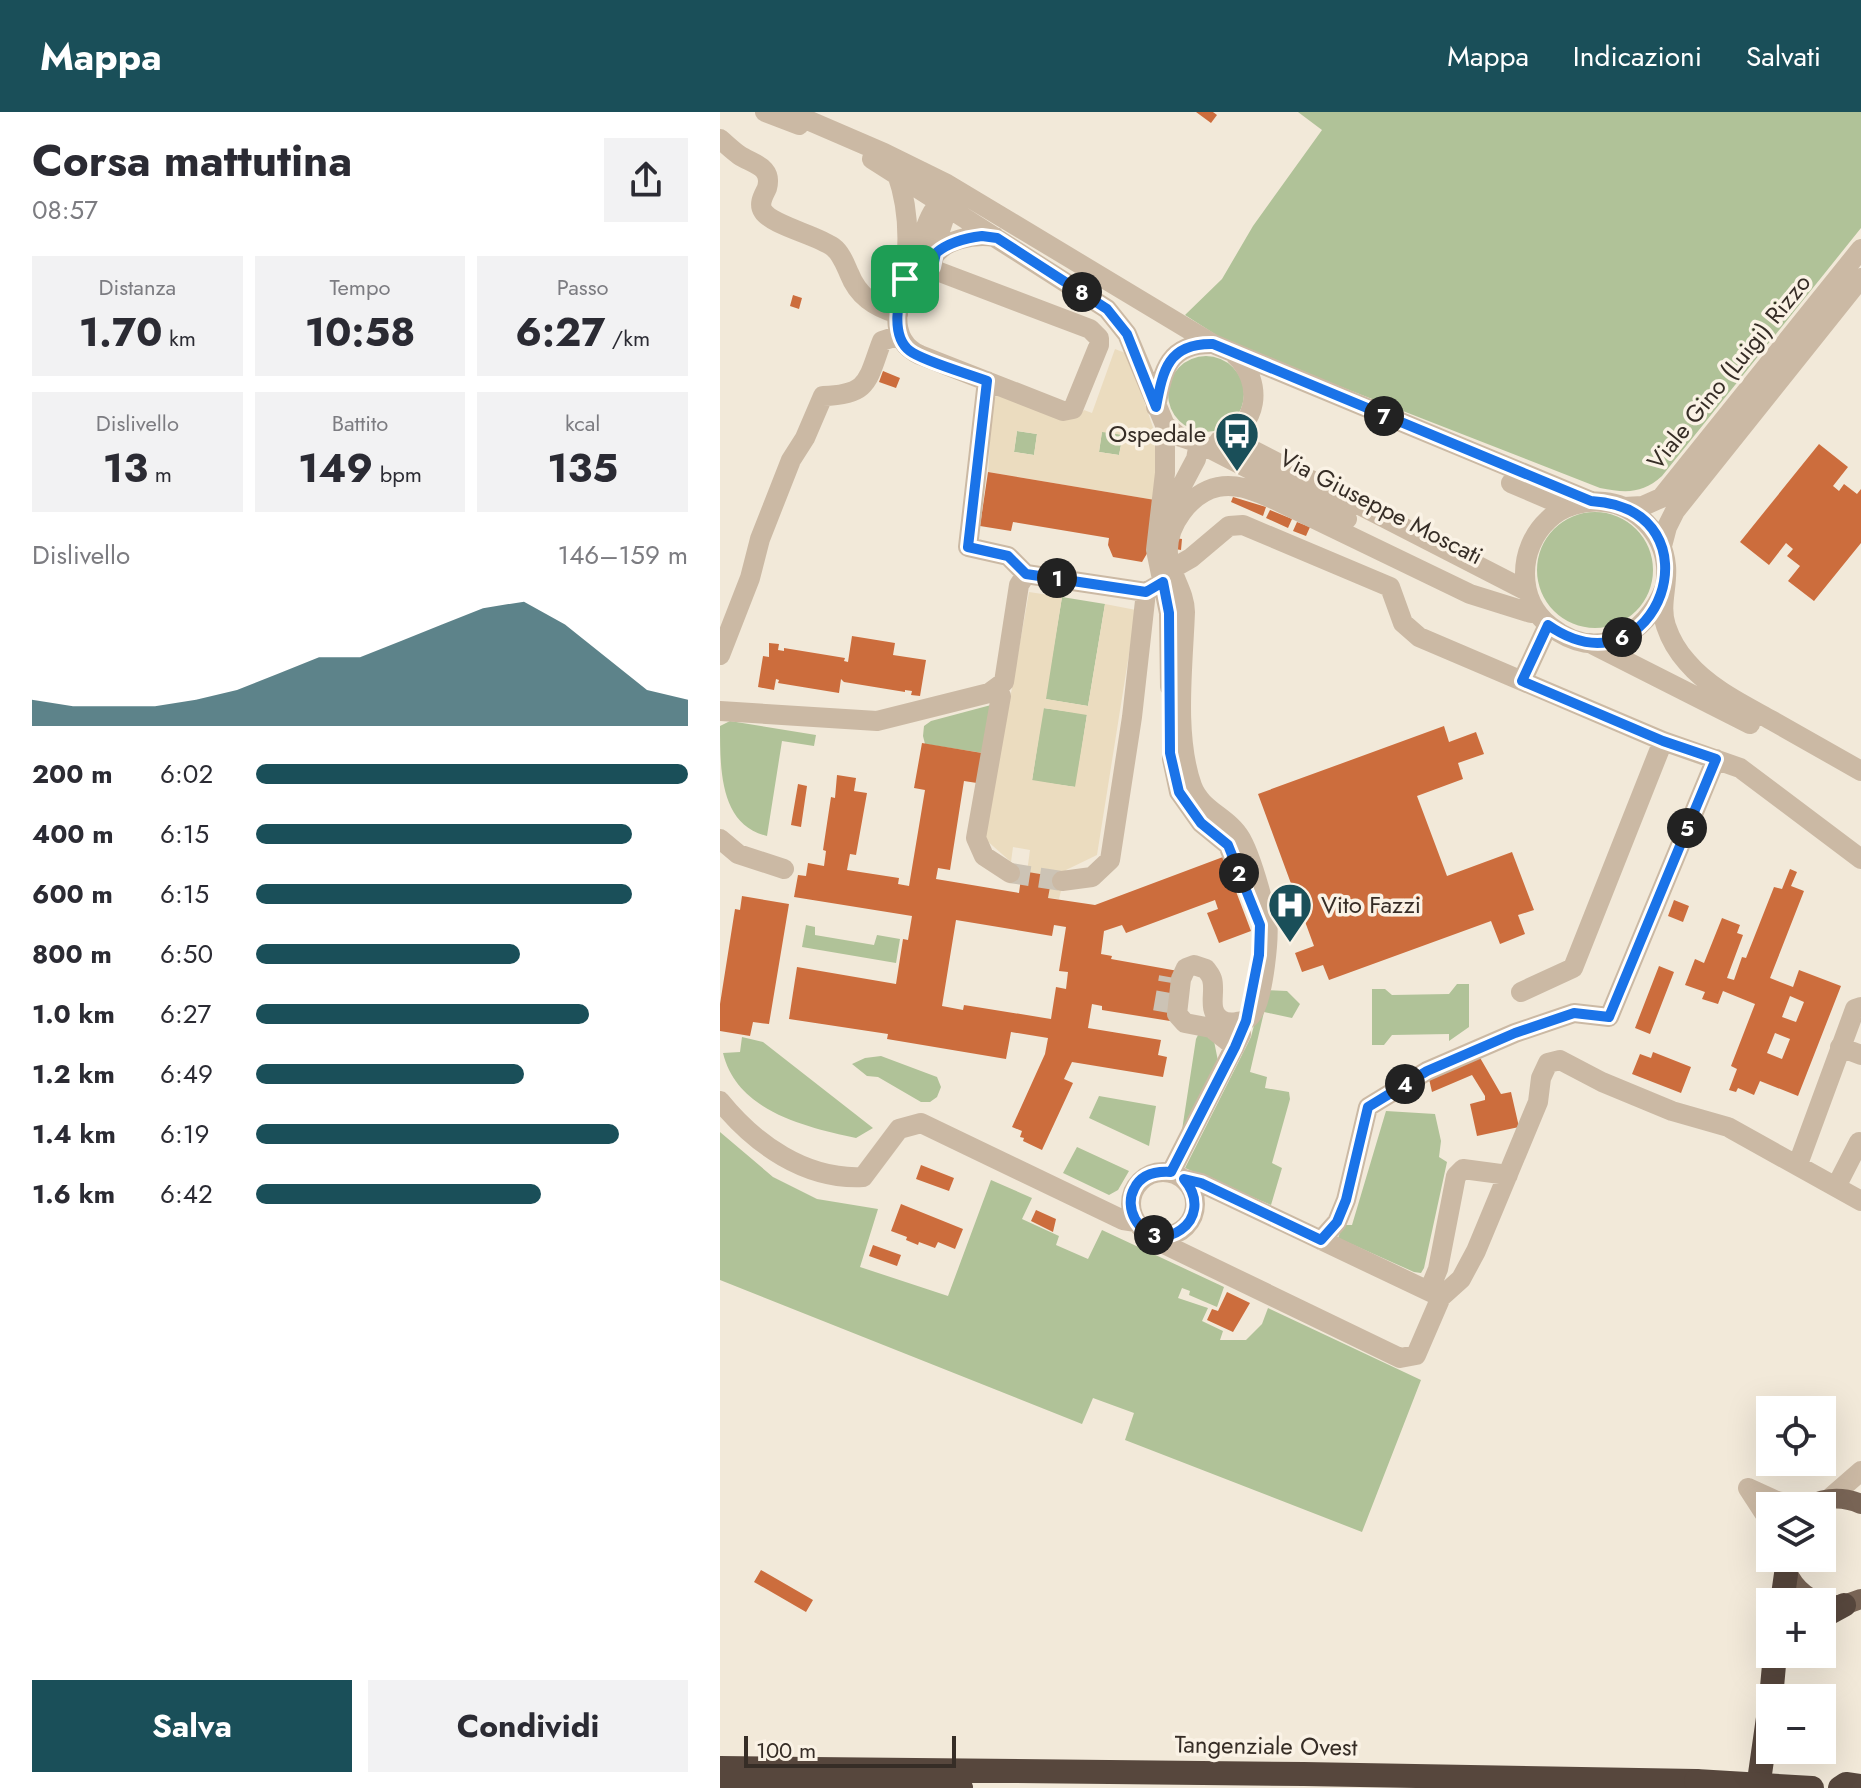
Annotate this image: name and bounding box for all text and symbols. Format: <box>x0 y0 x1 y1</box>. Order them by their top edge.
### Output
text: Mappa <box>40 29 162 84</box>
text: Mappa <box>1447 36 1529 77</box>
text: Indicazioni <box>1573 36 1702 77</box>
text: Salvati <box>1746 36 1821 77</box>
text: Corsa mattutina <box>32 129 352 193</box>
button: share <box>604 138 688 222</box>
text: 08:57 <box>32 191 98 229</box>
pin <box>871 245 939 313</box>
icon: arrive <box>883 257 927 301</box>
street label: Viale Gino (Luigi) Rizzo <box>1639 266 1819 477</box>
text: Distanza <box>98 271 176 303</box>
text: Tempo <box>329 271 391 303</box>
text: Passo <box>557 271 609 303</box>
pin: 8 <box>1062 272 1102 312</box>
text: 8 <box>1075 276 1089 308</box>
text: 1.70 <box>79 303 163 361</box>
text: 10:58 <box>305 303 415 361</box>
text: 6:27 <box>515 303 605 361</box>
text: km <box>163 322 196 354</box>
text: /km <box>605 322 650 354</box>
pin: 7 <box>1364 396 1404 436</box>
text: 7 <box>1377 400 1391 432</box>
text: Dislivello <box>96 407 179 439</box>
text: Battito <box>332 407 388 439</box>
text: kcal <box>565 407 600 439</box>
bus stop icon: Ospedale <box>1213 410 1261 473</box>
place label: Ospedale <box>1108 416 1206 451</box>
text: 13 <box>103 439 148 497</box>
text: 149 <box>298 439 373 497</box>
text: 135 <box>547 439 618 497</box>
street label: Via Giuseppe Moscati <box>1273 440 1489 573</box>
text: m <box>148 458 172 490</box>
text: bpm <box>373 458 422 490</box>
text: Dislivello <box>32 536 130 574</box>
text: 146–159 m <box>558 536 688 574</box>
pin: 1 <box>1037 558 1077 598</box>
text: 1 <box>1051 562 1063 594</box>
pin: 6 <box>1602 617 1642 657</box>
text: 6 <box>1615 621 1629 653</box>
text: 200 m <box>32 755 113 793</box>
text: 6:02 <box>160 755 213 793</box>
pin: 5 <box>1667 808 1707 848</box>
text: 5 <box>1680 812 1694 844</box>
text: 400 m <box>32 815 114 853</box>
text: 6:15 <box>160 815 209 853</box>
pin: 2 <box>1219 853 1259 893</box>
text: 2 <box>1232 857 1246 889</box>
text: 600 m <box>32 875 113 913</box>
text: 6:15 <box>160 875 209 913</box>
hospital icon: Vito Fazzi <box>1266 881 1314 944</box>
place label: Vito Fazzi <box>1321 887 1421 922</box>
text: 800 m <box>32 935 112 973</box>
text: 6:50 <box>160 935 213 973</box>
text: 1.0 km <box>32 995 115 1033</box>
text: 6:27 <box>160 995 211 1033</box>
text: 1.2 km <box>32 1055 115 1093</box>
text: 6:49 <box>160 1055 213 1093</box>
pin: 4 <box>1385 1064 1425 1104</box>
text: 4 <box>1397 1068 1413 1100</box>
text: 1.4 km <box>32 1115 116 1153</box>
text: 6:19 <box>160 1115 209 1153</box>
text: 1.6 km <box>32 1175 115 1213</box>
text: 6:42 <box>160 1175 213 1213</box>
pin: 3 <box>1134 1215 1174 1255</box>
text: 3 <box>1147 1219 1161 1251</box>
map controls <box>1756 1396 1836 1764</box>
button: locate <box>1756 1396 1836 1476</box>
button: layers <box>1756 1492 1836 1572</box>
button: + <box>1756 1588 1836 1668</box>
button: Salva <box>32 1680 352 1772</box>
button: Condividi <box>368 1680 688 1772</box>
button: − <box>1756 1684 1836 1764</box>
street label: Tangenziale Ovest <box>1174 1726 1358 1765</box>
scale bar <box>744 1732 956 1768</box>
text: 100 m <box>756 1734 816 1766</box>

